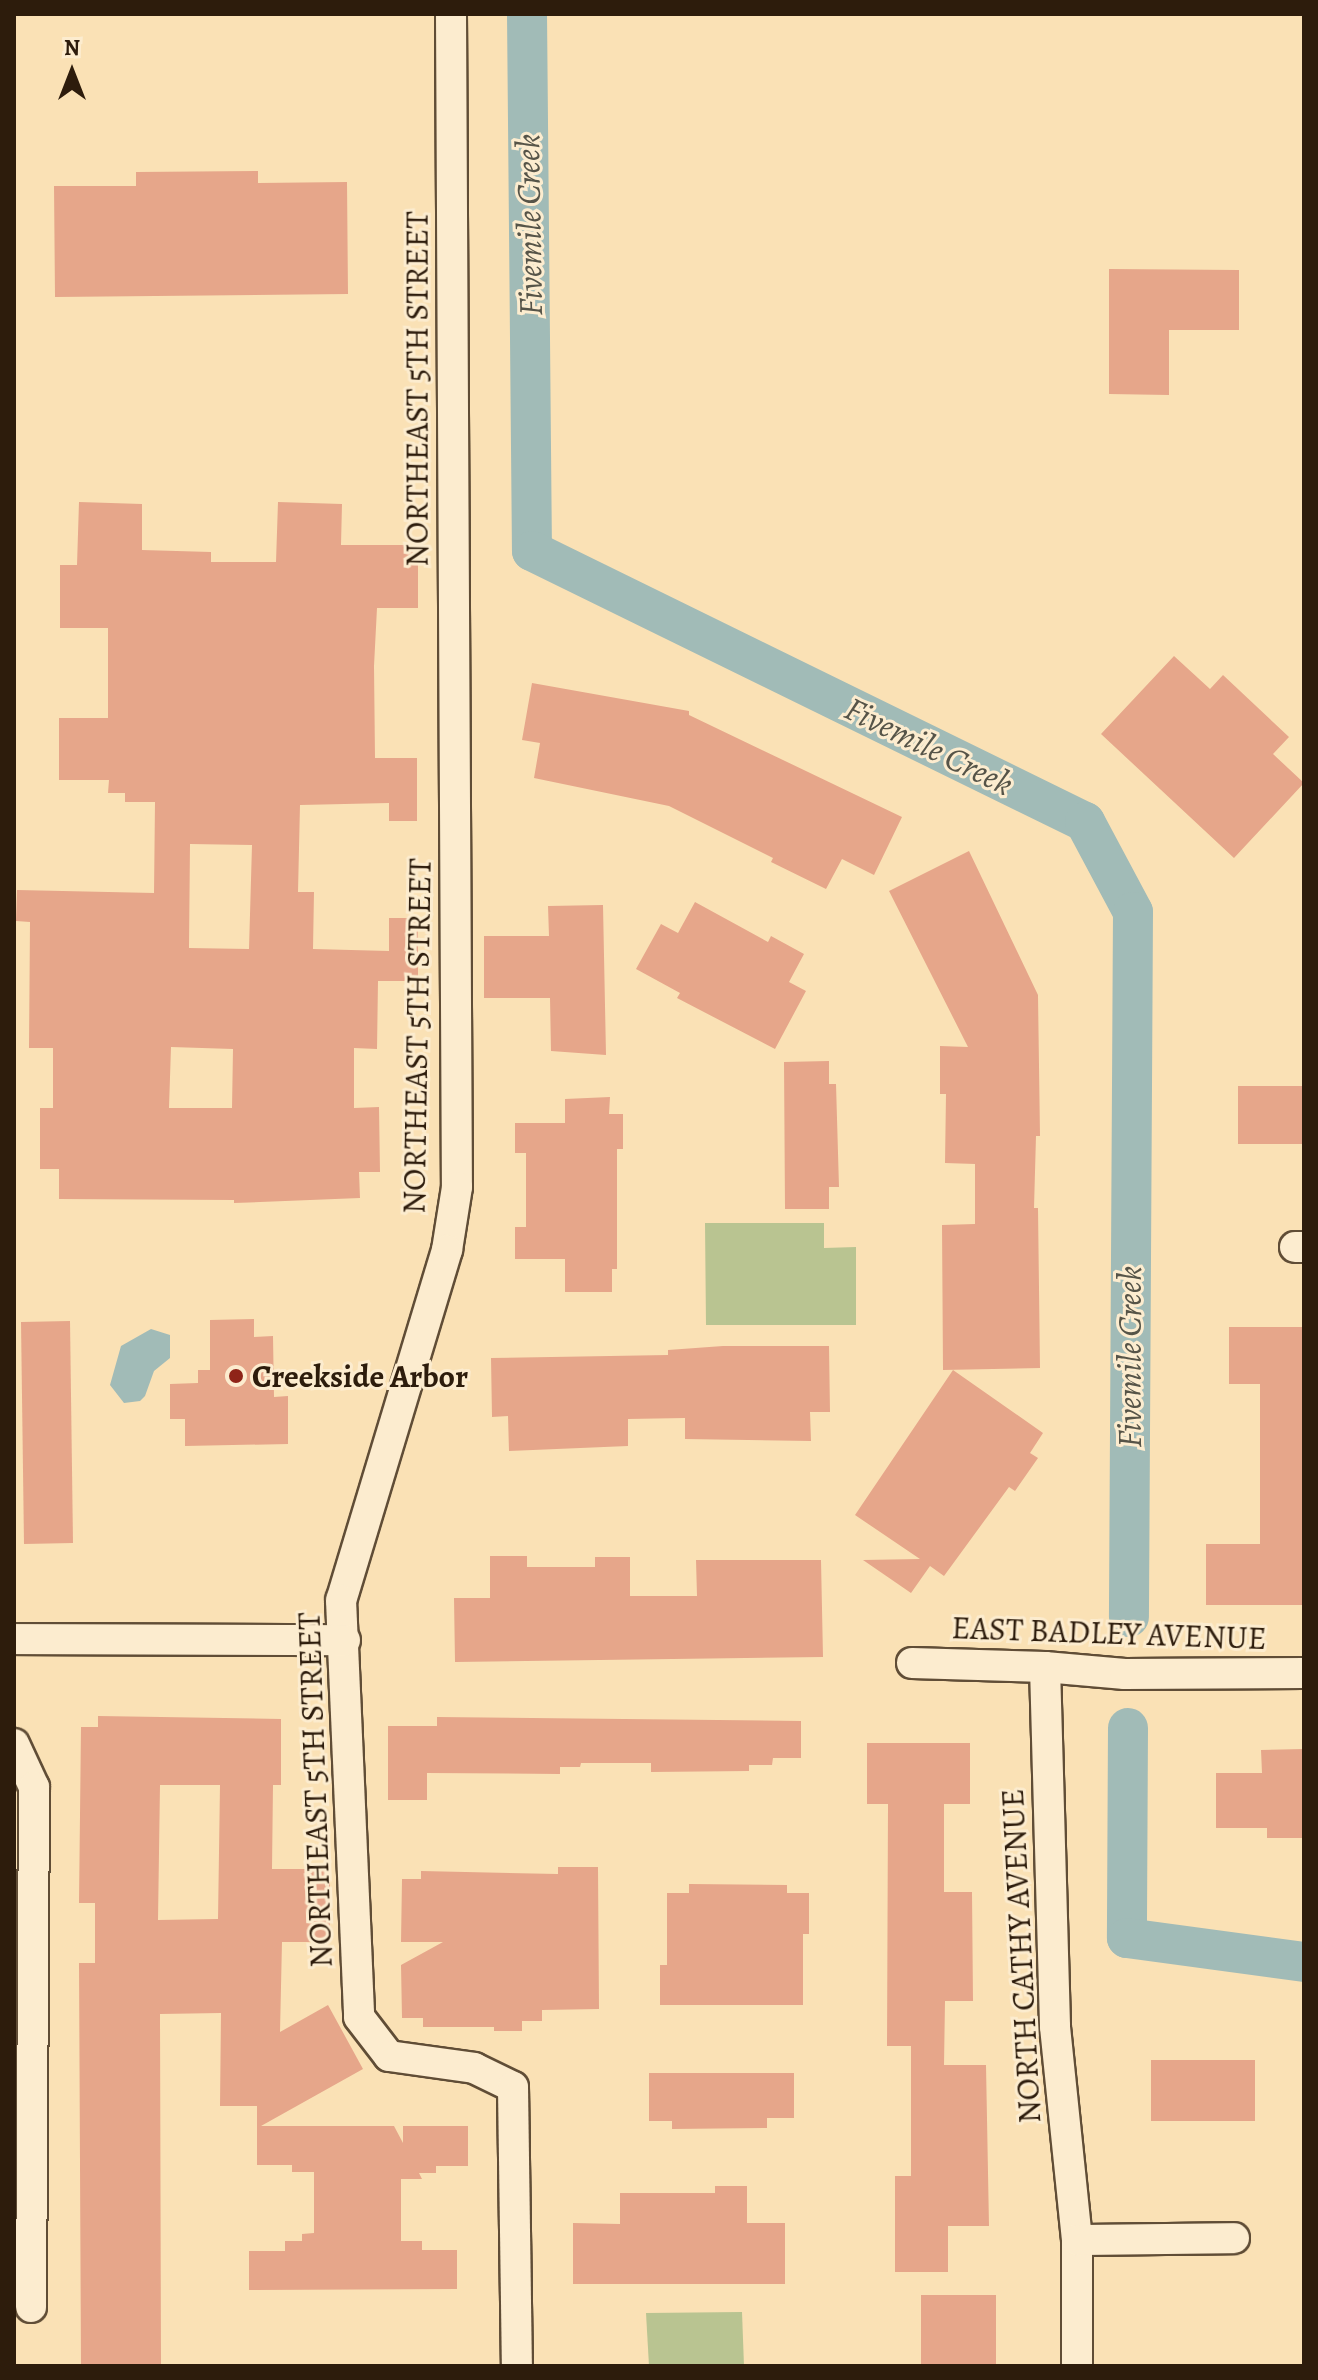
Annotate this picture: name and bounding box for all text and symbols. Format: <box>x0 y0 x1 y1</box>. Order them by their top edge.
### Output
north arrow <box>32 32 112 112</box>
text: N <box>64 33 80 63</box>
water label: Fivemile Creek <box>507 134 551 316</box>
street label: NORTHEAST 5TH STREET <box>398 211 436 567</box>
water label: Fivemile Creek <box>838 688 1020 804</box>
street label: NORTHEAST 5TH STREET <box>395 858 439 1214</box>
water label: Fivemile Creek <box>1110 1266 1150 1448</box>
place label: Creekside Arbor <box>252 1357 468 1395</box>
marker: Creekside Arbor <box>227 1367 245 1385</box>
street label: EAST BADLEY AVENUE <box>951 1608 1267 1658</box>
street label: NORTHEAST 5TH STREET <box>290 1612 340 1968</box>
street label: NORTH CATHY AVENUE <box>993 1788 1049 2124</box>

